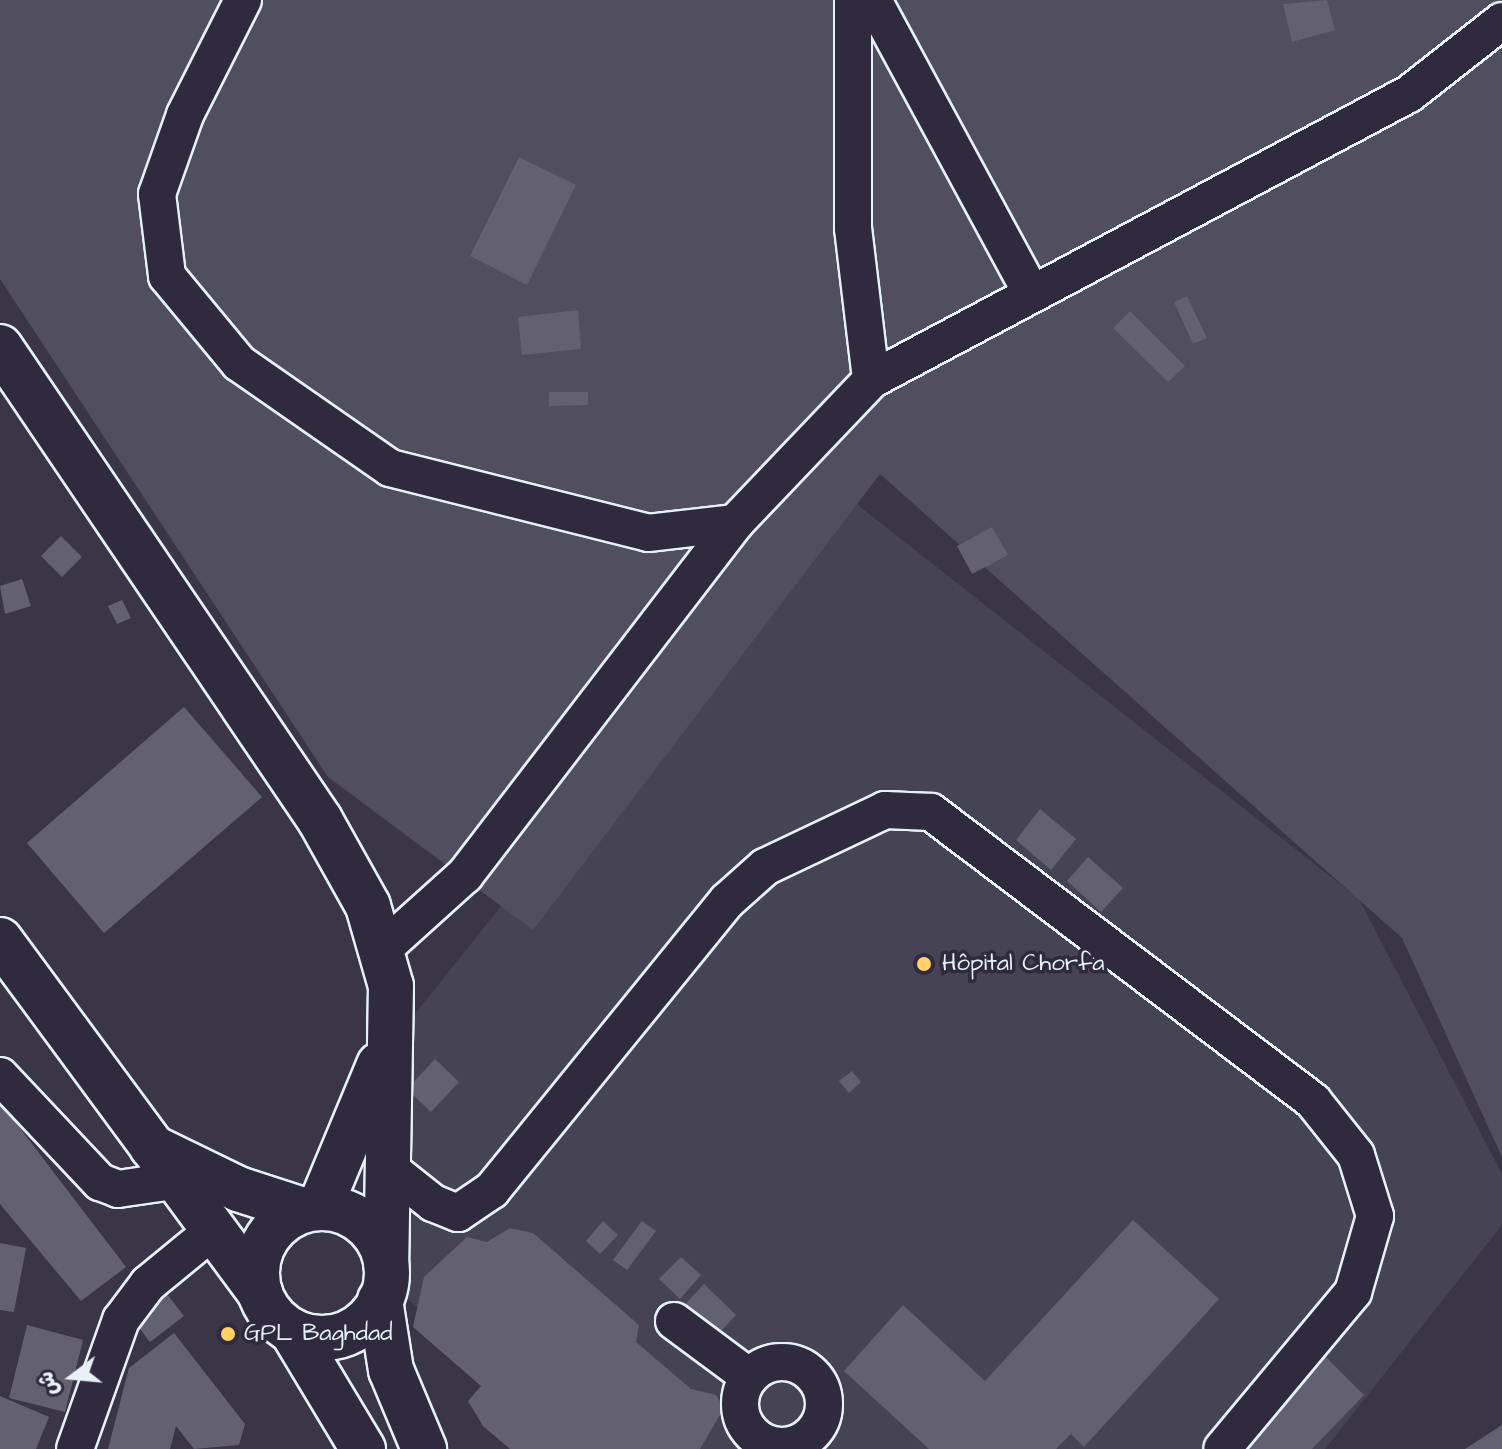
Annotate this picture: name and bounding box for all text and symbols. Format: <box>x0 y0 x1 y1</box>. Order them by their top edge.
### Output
place label: Hôpital Chorfa <box>942 950 1104 978</box>
marker: Hôpital Chorfa <box>913 953 935 975</box>
place label: GPL Baghdad <box>244 1320 392 1348</box>
marker: GPL Baghdad <box>219 1325 237 1343</box>
north arrow <box>32 1337 112 1417</box>
text: ش <box>30 1368 67 1400</box>

